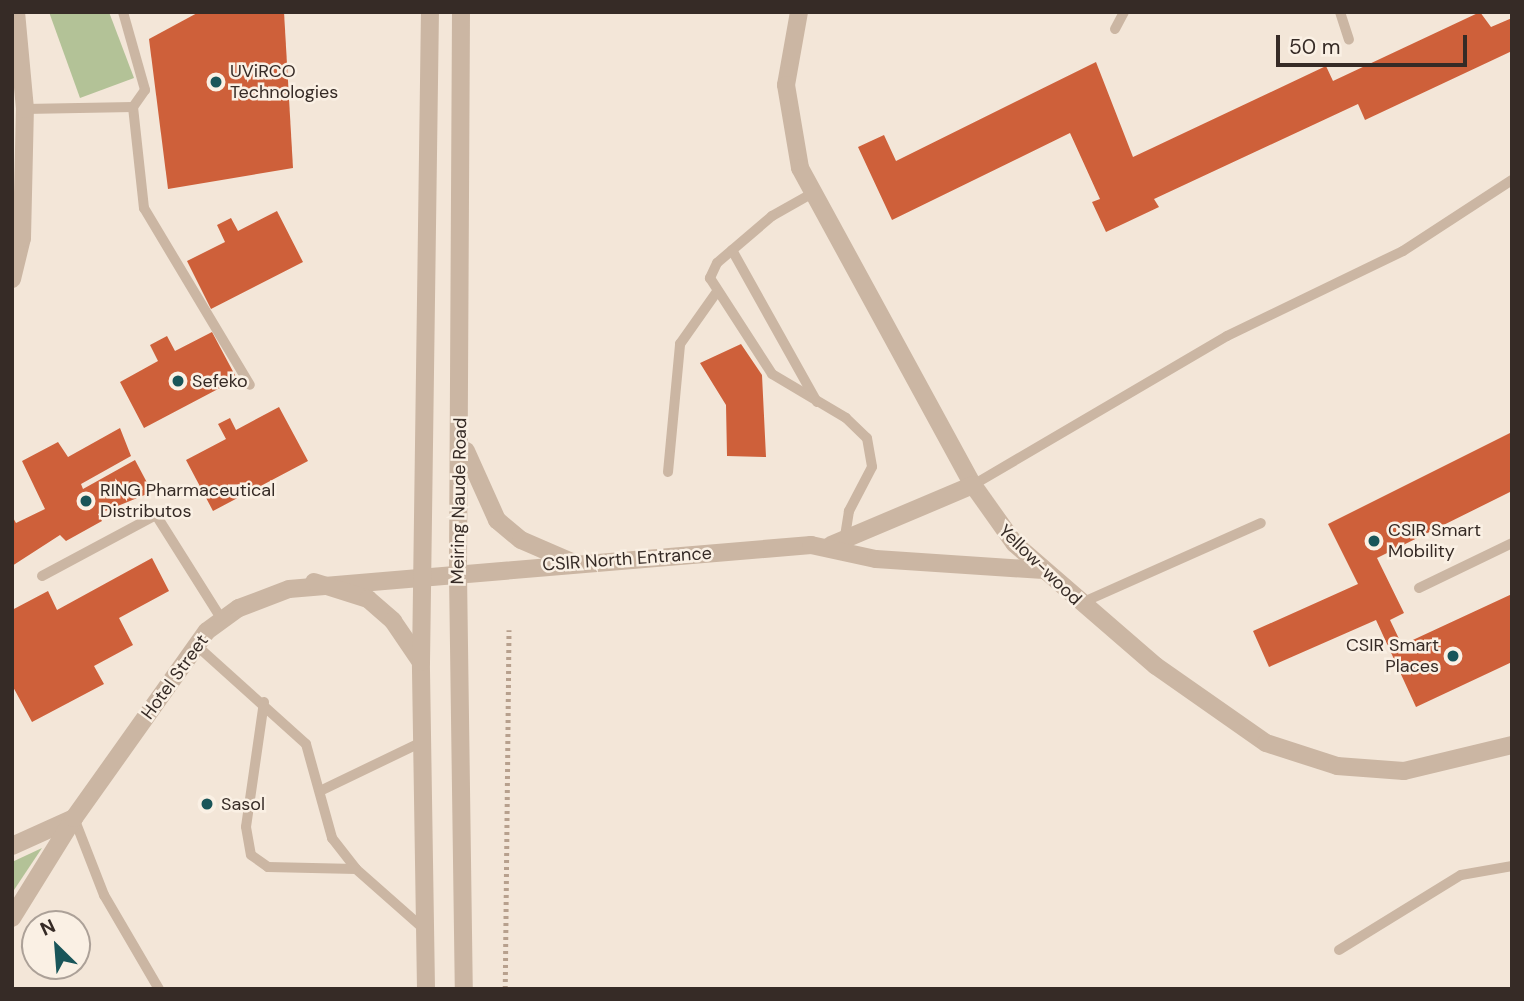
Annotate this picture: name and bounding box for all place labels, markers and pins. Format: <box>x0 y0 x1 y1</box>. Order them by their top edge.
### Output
place label: UViRCO Technologies <box>230 61 338 104</box>
marker: UViRCO Technologies <box>208 74 224 90</box>
place label: Sefeko <box>192 370 248 392</box>
marker: Sefeko <box>170 373 186 389</box>
place label: RING Pharmaceutical Distributos <box>100 480 275 522</box>
marker: RING Pharmaceutical Distributos <box>78 493 94 509</box>
place label: CSIR Smart Mobility <box>1388 520 1481 562</box>
marker: CSIR Smart Mobility <box>1366 533 1382 549</box>
place label: CSIR Smart Places <box>1346 635 1439 678</box>
marker: CSIR Smart Places <box>1445 648 1461 664</box>
place label: Sasol <box>221 793 265 815</box>
marker: Sasol <box>199 796 215 812</box>

